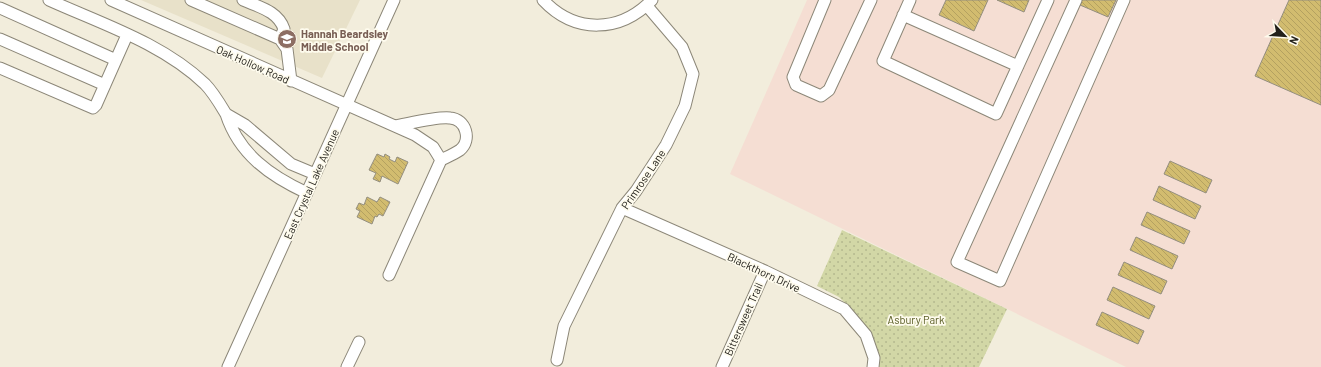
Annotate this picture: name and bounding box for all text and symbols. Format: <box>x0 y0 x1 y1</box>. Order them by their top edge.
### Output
north arrow <box>1265 16 1305 56</box>
place label: Hannah Beardsley Middle School <box>301 27 389 53</box>
school or university icon: Hannah Beardsley Middle School <box>276 28 298 50</box>
text: N <box>1287 34 1302 47</box>
street label: Oak Hollow Road <box>214 42 292 86</box>
street label: East Crystal Lake Avenue <box>281 127 341 241</box>
street label: Primrose Lane <box>618 147 668 211</box>
street label: Blackthorn Drive <box>726 249 803 295</box>
street label: Bittersweet Trail <box>721 280 765 358</box>
park label: Asbury Park <box>887 313 945 326</box>

